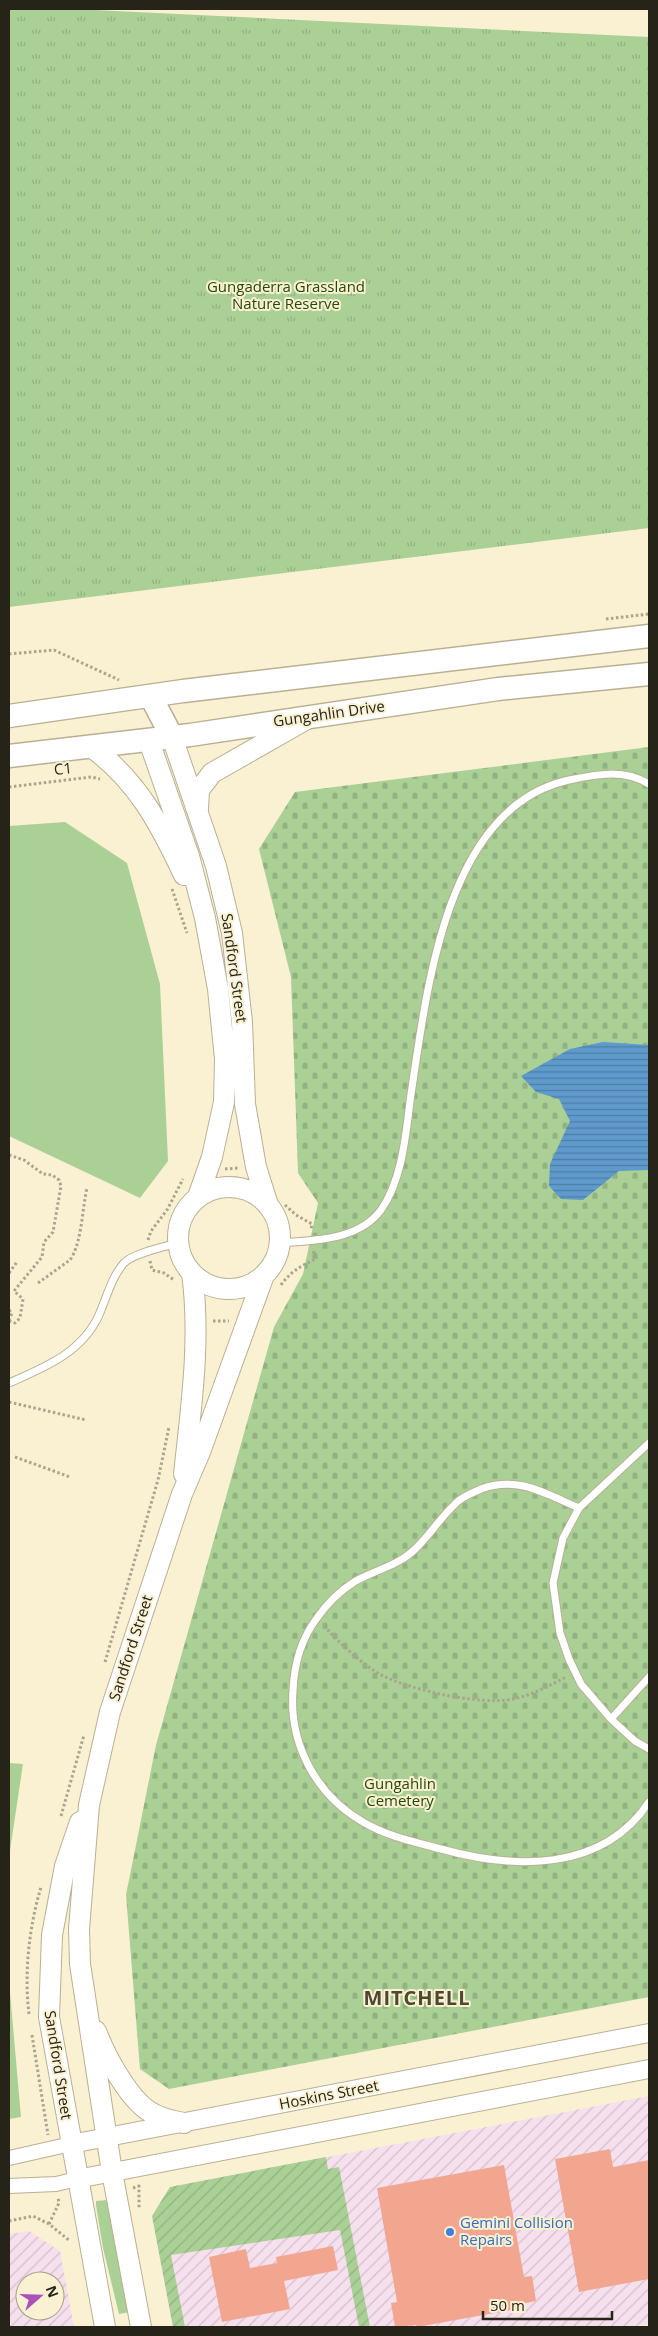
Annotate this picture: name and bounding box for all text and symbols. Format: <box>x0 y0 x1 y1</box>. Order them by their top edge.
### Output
park label: Gungaderra Grassland Nature Reserve <box>207 276 365 313</box>
street label: Gungahlin Drive <box>272 695 386 731</box>
street label: C1 <box>53 757 73 779</box>
street label: Sandford Street <box>217 912 253 1024</box>
street label: Sandford Street <box>104 1592 157 1703</box>
park label: Gungahlin Cemetery <box>364 1773 436 1810</box>
district label: MITCHELL <box>364 1984 470 2011</box>
street label: Sandford Street <box>40 2009 77 2121</box>
street label: Hoskins Street <box>277 2075 380 2113</box>
place label: Gemini Collision Repairs <box>460 2212 573 2249</box>
marker: Gemini Collision Repairs <box>444 2226 456 2238</box>
north arrow <box>15 2271 65 2321</box>
text: N <box>42 2283 64 2300</box>
scale bar <box>483 2288 612 2320</box>
text: 50 m <box>490 2295 525 2315</box>

